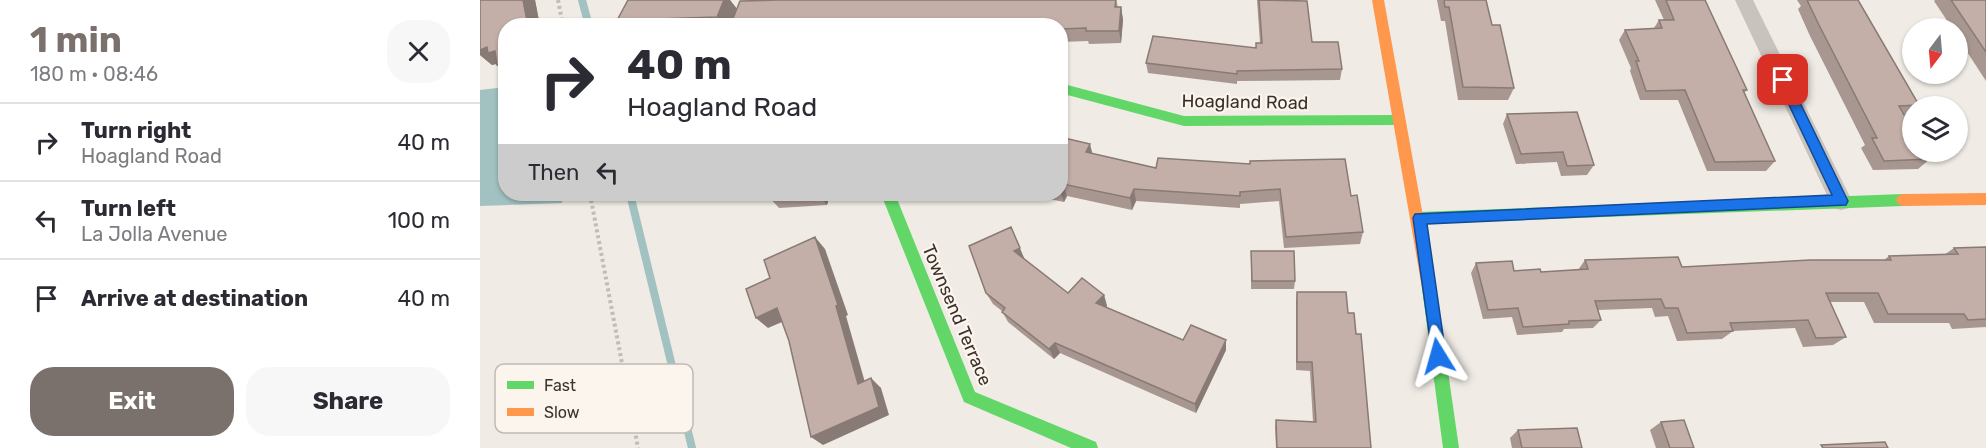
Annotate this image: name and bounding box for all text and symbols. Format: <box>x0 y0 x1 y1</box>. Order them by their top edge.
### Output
text: 1 min <box>30 18 122 61</box>
north arrow <box>1902 18 1968 84</box>
map controls <box>1902 18 1968 162</box>
button: close <box>387 20 450 83</box>
text: 40 m <box>627 40 732 90</box>
icon: right <box>528 42 606 120</box>
pin <box>1757 54 1808 105</box>
text: 180 m · 08:46 <box>30 62 158 86</box>
icon: arrive <box>1766 63 1799 96</box>
street label: Hoagland Road <box>1181 90 1309 114</box>
text: Hoagland Road <box>627 91 817 123</box>
button: layers <box>1902 96 1968 162</box>
text: Turn right <box>81 117 191 144</box>
icon: right <box>30 126 63 159</box>
text: 40 m <box>397 129 450 156</box>
text: Hoagland Road <box>81 144 222 168</box>
icon: left <box>591 156 624 189</box>
text: Then <box>528 159 579 186</box>
text: Turn left <box>81 195 176 222</box>
icon: left <box>30 204 63 237</box>
text: 100 m <box>388 207 450 234</box>
text: La Jolla Avenue <box>81 222 228 246</box>
street label: Townsend Terrace <box>917 241 997 389</box>
icon: arrive <box>30 282 63 315</box>
text: Arrive at destination <box>81 285 308 312</box>
text: 40 m <box>397 285 450 312</box>
position arrow <box>1406 324 1470 388</box>
legend <box>495 364 693 433</box>
button: Exit <box>30 367 234 436</box>
button: Share <box>246 367 450 436</box>
text: Fast <box>544 376 576 395</box>
text: Slow <box>544 403 580 422</box>

